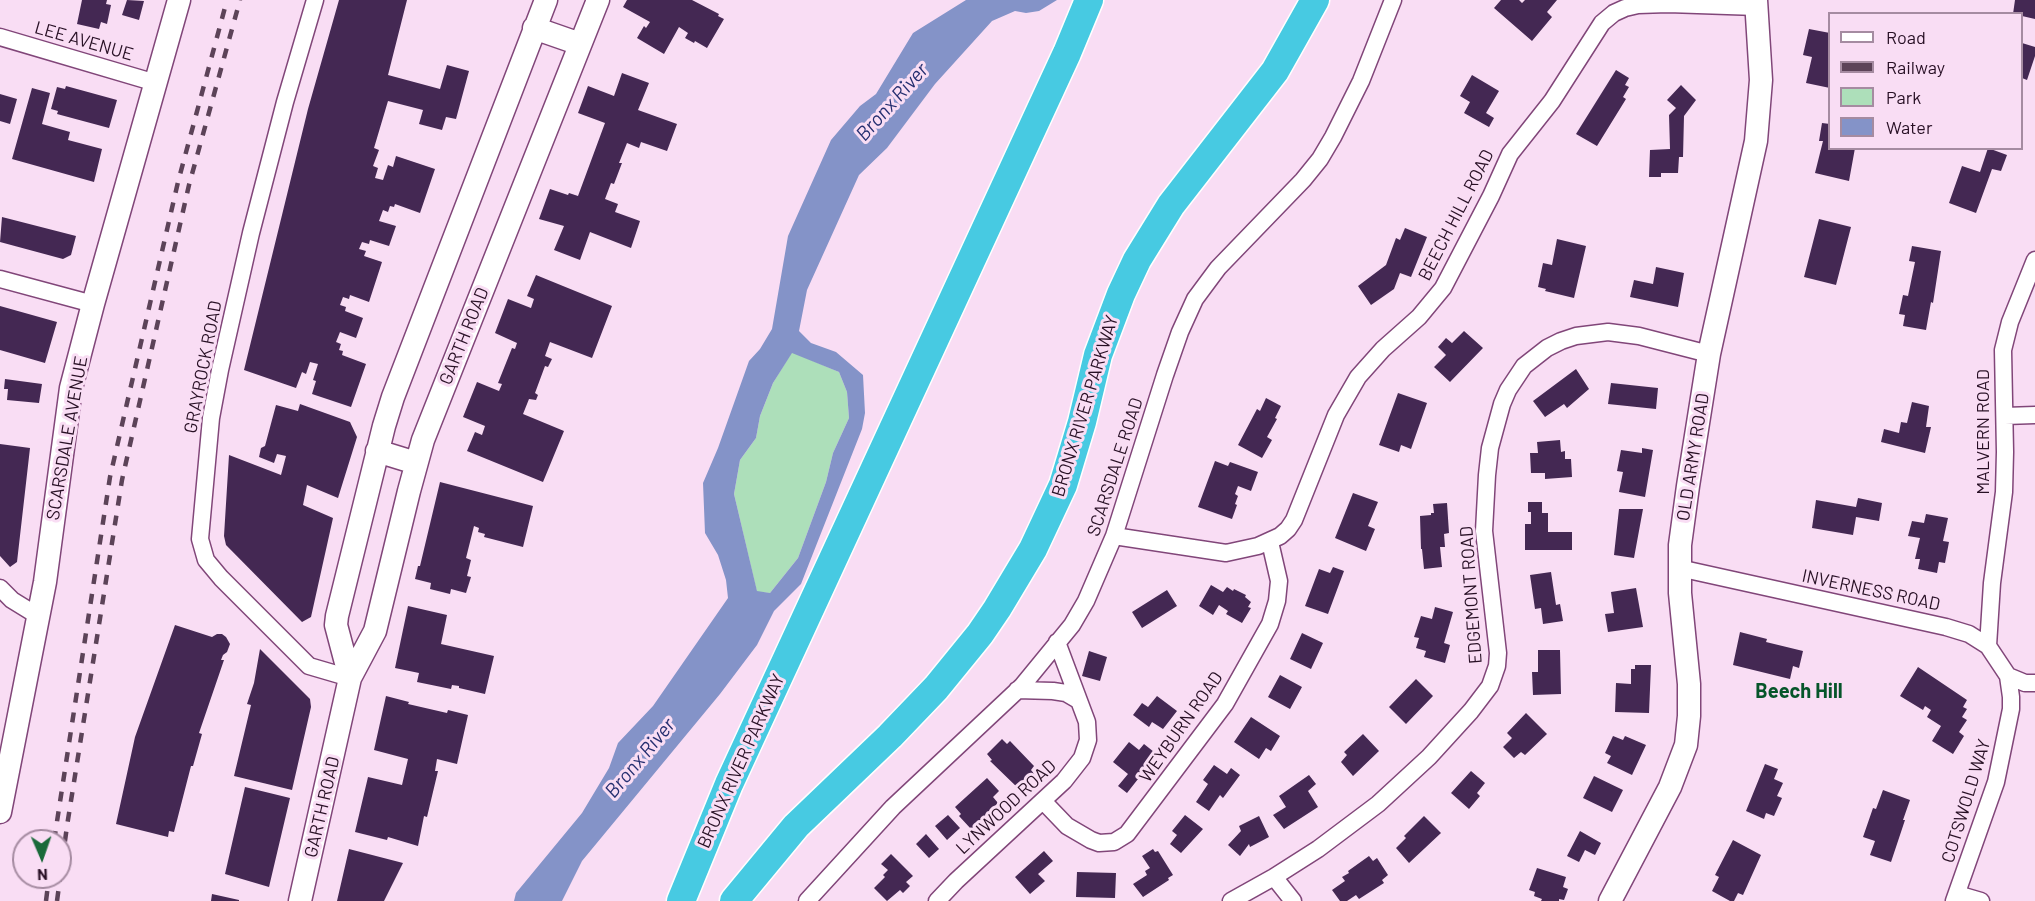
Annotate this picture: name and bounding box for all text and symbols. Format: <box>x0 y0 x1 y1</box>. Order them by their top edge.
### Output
legend <box>1828 12 2023 150</box>
street label: LEE AVENUE <box>32 17 136 65</box>
text: Road <box>1886 26 1926 48</box>
text: Railway <box>1886 56 1945 78</box>
water label: Bronx River <box>851 58 933 146</box>
text: Park <box>1886 86 1921 108</box>
text: Water <box>1886 116 1933 138</box>
street label: BEECH HILL ROAD <box>1414 146 1498 284</box>
street label: GARTH ROAD <box>435 284 493 388</box>
street label: GRAYROCK ROAD <box>180 299 226 435</box>
street label: BRONX RIVER PARKWAY <box>1047 313 1123 499</box>
street label: SCARSDALE AVENUE <box>42 354 92 522</box>
street label: MALVERN ROAD <box>1972 369 1994 495</box>
street label: OLD ARMY ROAD <box>1672 392 1714 522</box>
street label: SCARSDALE ROAD <box>1082 395 1148 539</box>
street label: EDGEMONT ROAD <box>1455 525 1487 665</box>
street label: INVERNESS ROAD <box>1800 565 1942 615</box>
street label: WEYBURN ROAD <box>1135 667 1227 787</box>
street label: BRONX RIVER PARKWAY <box>693 670 789 852</box>
district label: Beech Hill <box>1755 679 1843 703</box>
water label: Bronx River <box>600 713 680 803</box>
street label: COTSWOLD WAY <box>1937 737 1995 865</box>
street label: GARTH ROAD <box>300 754 344 860</box>
street label: LYNWOOD ROAD <box>952 755 1060 859</box>
north arrow <box>12 829 72 889</box>
text: N <box>37 866 48 885</box>

